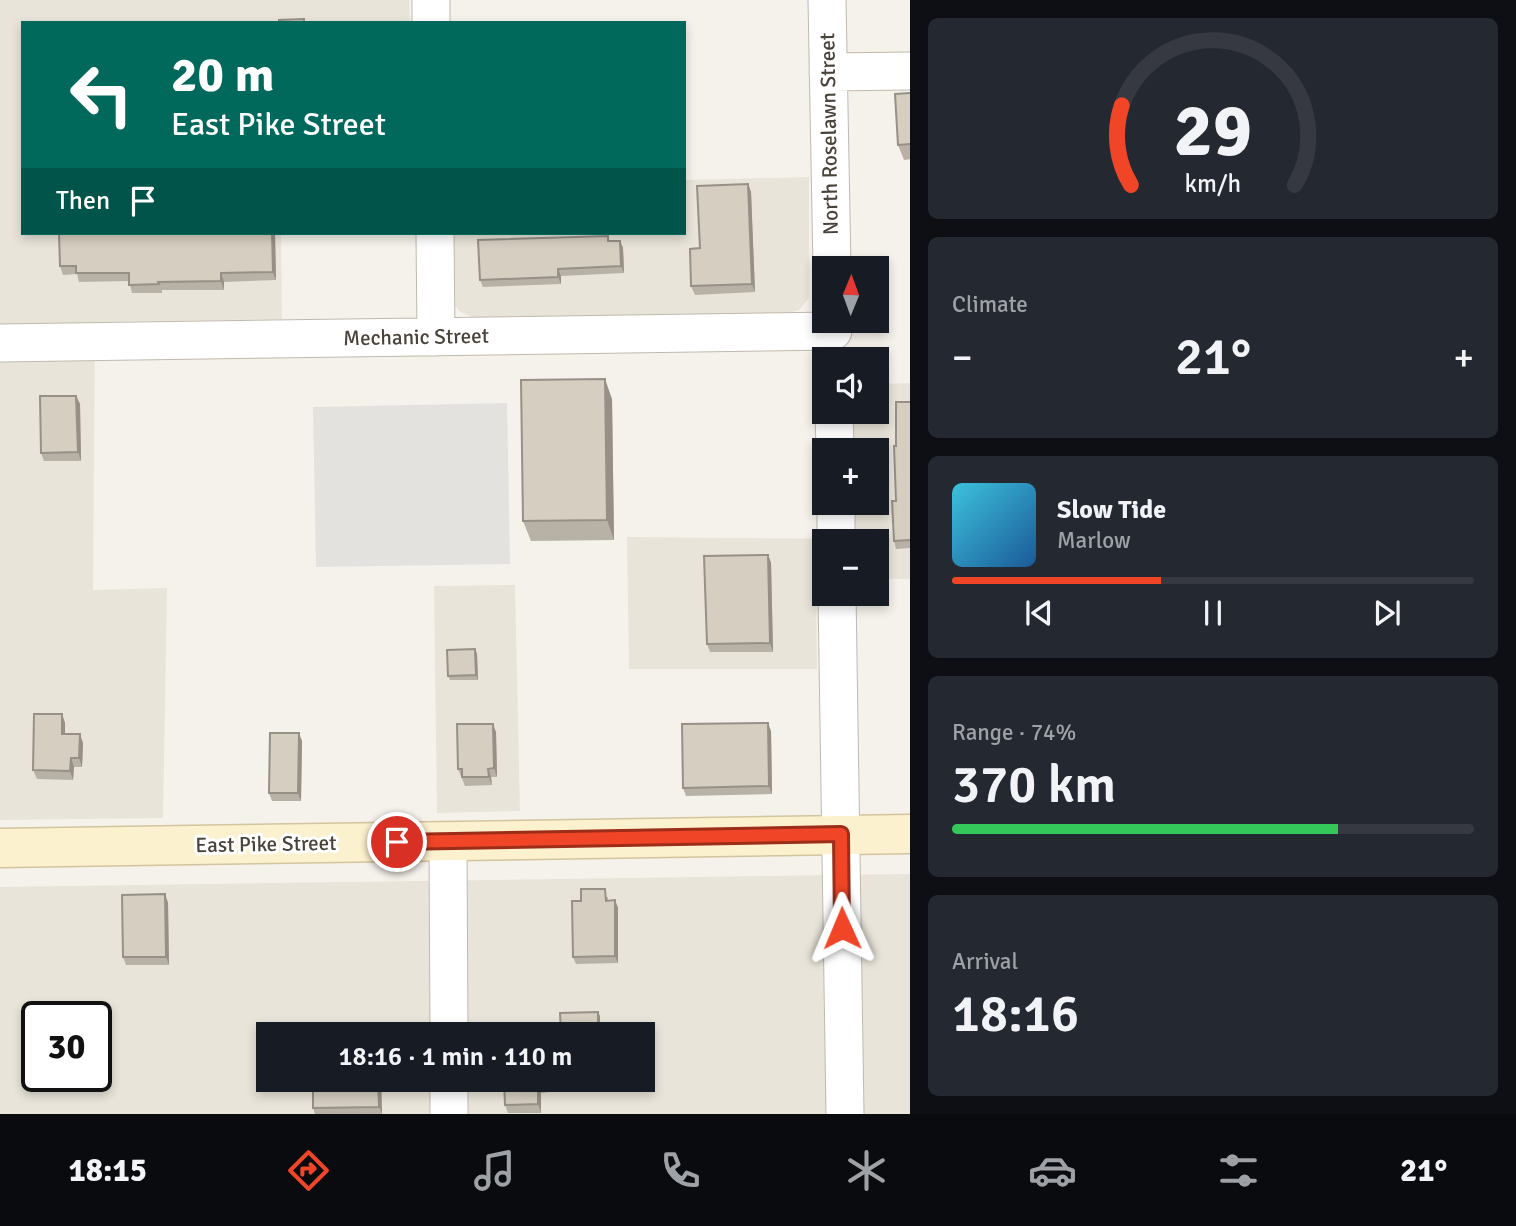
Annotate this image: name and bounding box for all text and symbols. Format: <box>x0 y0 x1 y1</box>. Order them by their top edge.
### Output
street label: North Roselawn Street <box>814 33 844 235</box>
text: 20 m <box>171 45 274 105</box>
icon: left <box>56 49 147 140</box>
text: 29 <box>1174 87 1252 176</box>
text: East Pike Street <box>171 105 386 144</box>
text: km/h <box>1185 167 1241 198</box>
icon: arrive <box>124 182 162 220</box>
text: Then <box>56 185 110 217</box>
north arrow <box>812 256 889 332</box>
map controls <box>812 256 889 606</box>
text: Climate <box>952 290 1028 319</box>
street label: Mechanic Street <box>343 323 489 351</box>
text: 21° <box>1175 325 1251 389</box>
text: − <box>952 334 973 381</box>
text: + <box>1453 334 1474 381</box>
button: sound <box>812 347 889 424</box>
button: + <box>812 438 889 515</box>
text: Slow Tide <box>1057 494 1166 526</box>
text: Marlow <box>1057 526 1131 555</box>
button: − <box>812 529 889 606</box>
icon: previous <box>1020 594 1058 632</box>
icon: pause <box>1194 594 1232 632</box>
icon: next <box>1368 594 1406 632</box>
text: Range · 74% <box>952 718 1076 747</box>
text: 370 km <box>952 753 1116 817</box>
pin <box>367 812 427 872</box>
icon: arrive <box>378 823 416 861</box>
street label: East Pike Street <box>195 830 337 858</box>
position arrow <box>805 891 879 965</box>
text: Arrival <box>952 947 1018 976</box>
text: 18:16 <box>952 982 1079 1046</box>
speed limit sign: 30 <box>21 1001 112 1092</box>
text: 18:16 · 1 min · 110 m <box>339 1041 572 1073</box>
icon: directions <box>284 1146 333 1195</box>
icon: music <box>470 1146 519 1195</box>
icon: phone <box>656 1146 705 1195</box>
icon: climate <box>842 1146 891 1195</box>
icon: car <box>1028 1146 1077 1195</box>
icon: filters <box>1214 1146 1263 1195</box>
text: 18:15 <box>69 1151 147 1190</box>
text: 21° <box>1400 1151 1447 1190</box>

